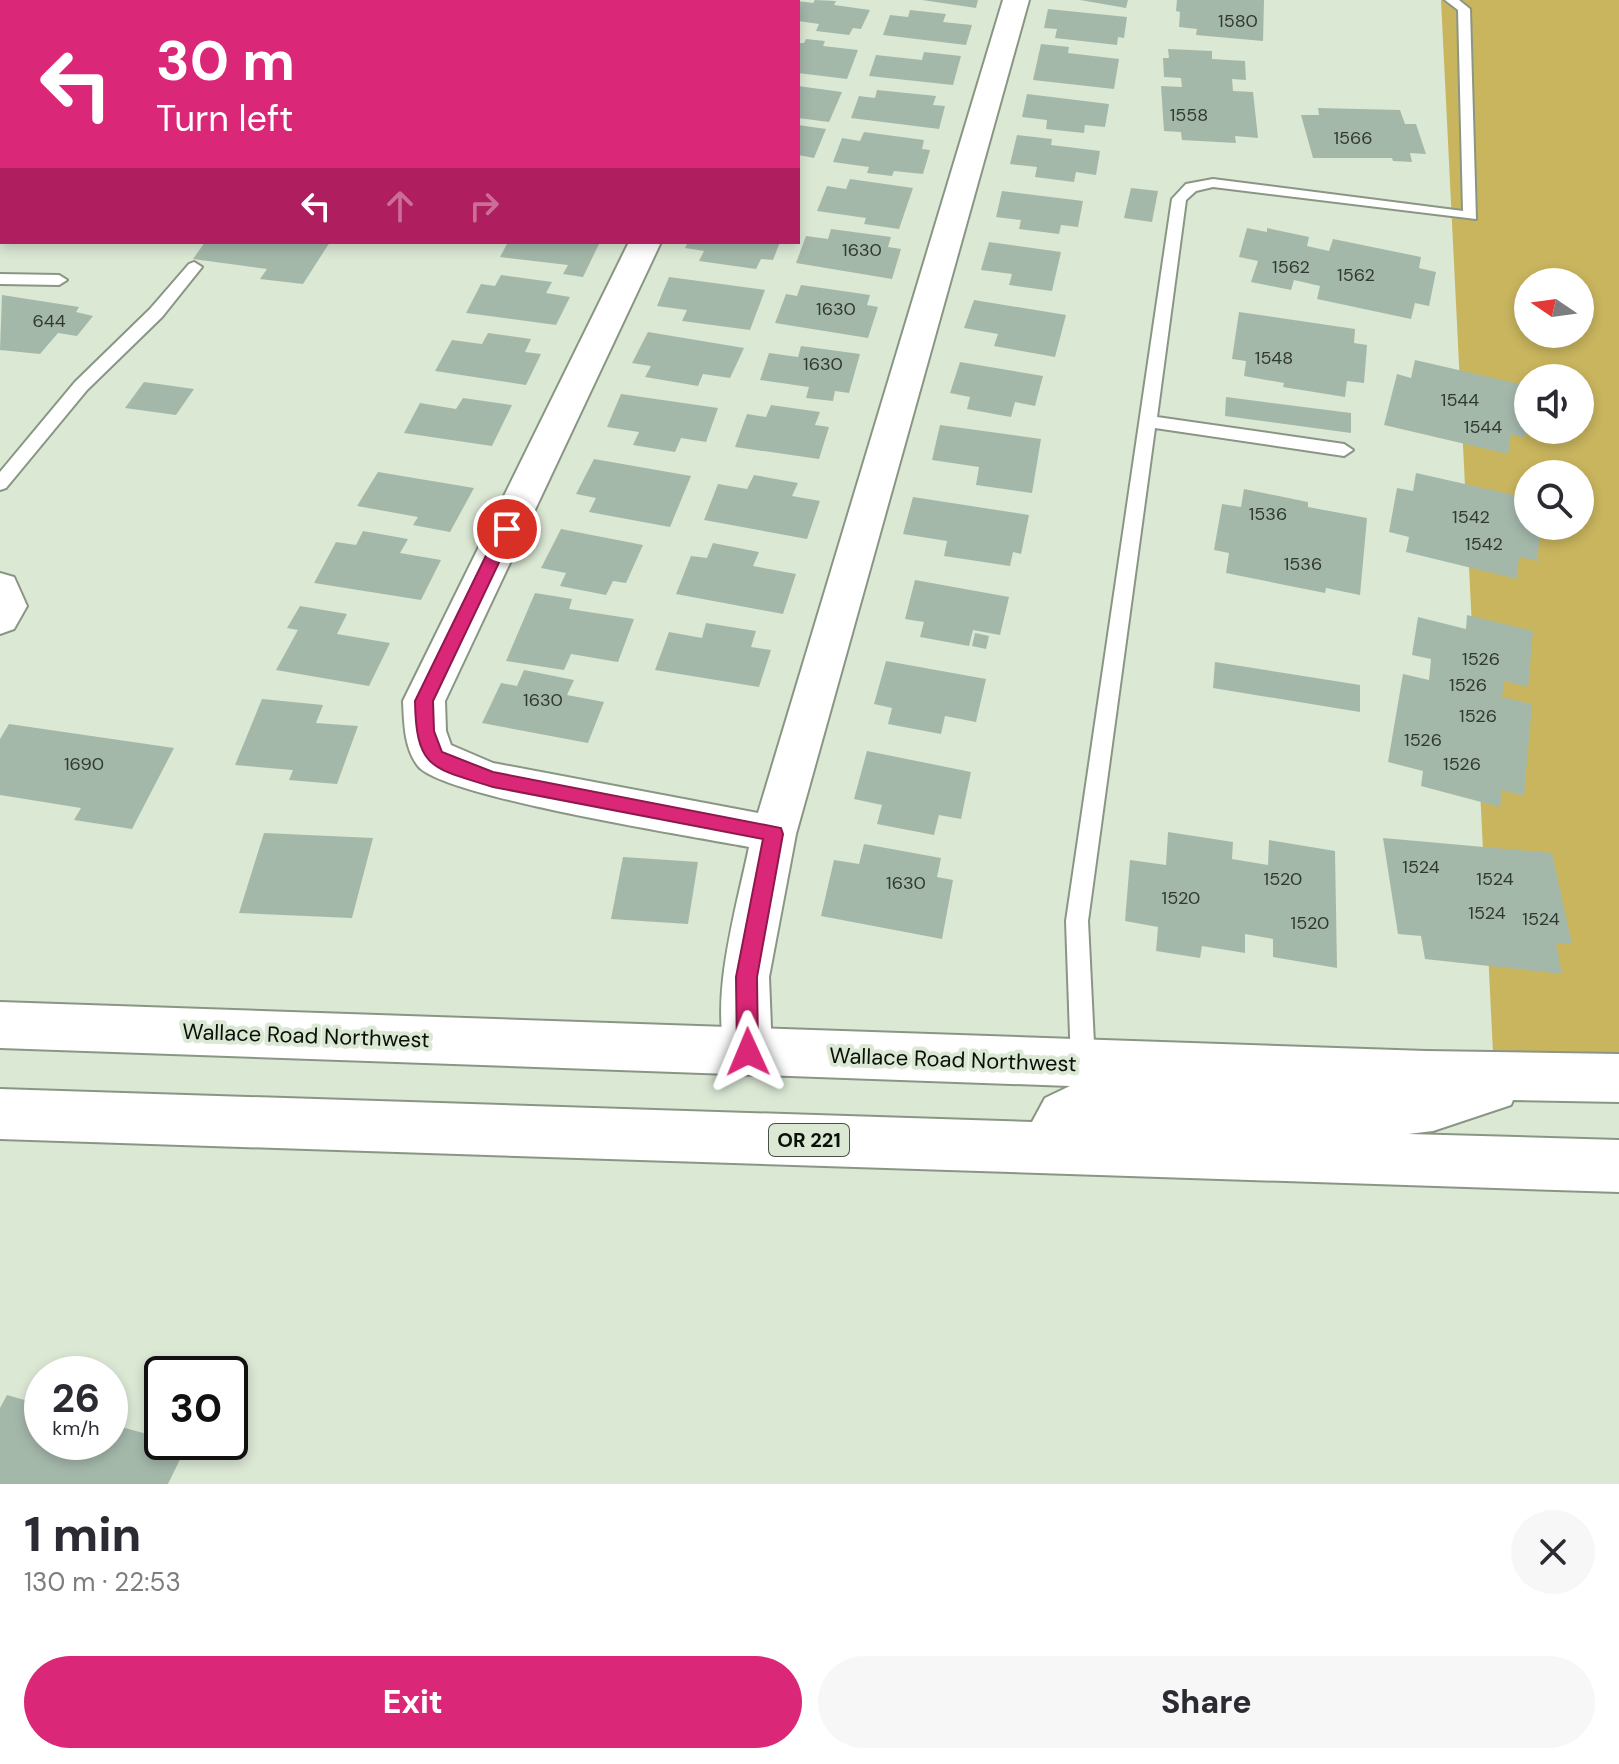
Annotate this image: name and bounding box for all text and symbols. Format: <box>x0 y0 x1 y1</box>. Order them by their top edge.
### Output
house number: 1580 <box>1218 9 1258 33</box>
text: 30 m <box>156 24 295 97</box>
icon: left <box>24 32 128 136</box>
text: Turn left <box>156 95 293 142</box>
house number: 1558 <box>1170 103 1208 127</box>
house number: 1566 <box>1333 126 1373 150</box>
icon: left <box>294 184 338 228</box>
icon: ahead <box>378 184 422 228</box>
icon: right <box>462 184 506 228</box>
house number: 1630 <box>842 238 882 262</box>
house number: 1562 <box>1272 255 1310 279</box>
house number: 1562 <box>1337 263 1375 287</box>
north arrow <box>1514 268 1594 348</box>
map controls <box>1514 268 1594 540</box>
house number: 1630 <box>816 297 856 321</box>
house number: 644 <box>32 309 66 333</box>
house number: 1548 <box>1255 346 1293 370</box>
house number: 1630 <box>803 352 843 376</box>
button: sound <box>1514 364 1594 444</box>
house number: 1544 <box>1441 388 1479 412</box>
house number: 1544 <box>1464 415 1502 439</box>
button: search <box>1514 460 1594 540</box>
pin <box>473 495 541 563</box>
house number: 1536 <box>1249 502 1287 526</box>
house number: 1542 <box>1452 505 1490 529</box>
icon: arrive <box>485 507 529 551</box>
house number: 1542 <box>1465 532 1503 556</box>
house number: 1536 <box>1284 552 1322 576</box>
house number: 1526 <box>1462 647 1500 671</box>
house number: 1526 <box>1449 673 1487 697</box>
house number: 1630 <box>523 688 563 712</box>
house number: 1526 <box>1459 704 1497 728</box>
house number: 1526 <box>1404 728 1442 752</box>
house number: 1690 <box>64 752 104 776</box>
house number: 1526 <box>1443 752 1481 776</box>
house number: 1524 <box>1402 855 1440 879</box>
house number: 1520 <box>1264 867 1302 891</box>
house number: 1524 <box>1476 867 1514 891</box>
house number: 1630 <box>886 871 926 895</box>
house number: 1520 <box>1162 886 1200 910</box>
house number: 1524 <box>1468 901 1506 925</box>
house number: 1524 <box>1522 907 1560 931</box>
house number: 1520 <box>1291 911 1329 935</box>
position arrow <box>706 1010 790 1094</box>
street label: Wallace Road Northwest <box>182 1017 430 1054</box>
street label: Wallace Road Northwest <box>829 1041 1077 1078</box>
road number: OR 221 <box>769 1124 849 1156</box>
speed limit sign: 30 <box>144 1356 248 1460</box>
text: 26 <box>52 1372 100 1424</box>
text: km/h <box>52 1415 100 1441</box>
text: 1 min <box>24 1503 141 1566</box>
button: close <box>1511 1510 1595 1594</box>
text: 130 m · 22:53 <box>24 1565 181 1599</box>
button: Exit <box>24 1656 802 1748</box>
button: Share <box>818 1656 1595 1748</box>

